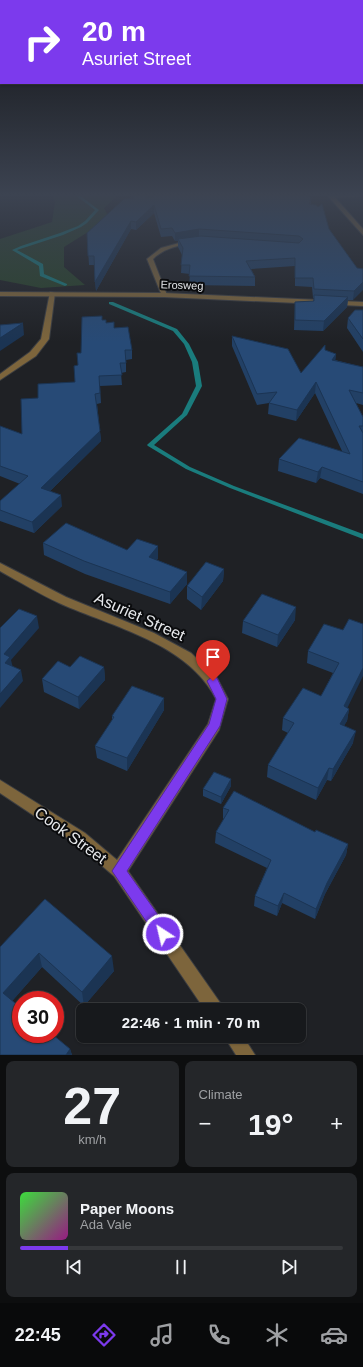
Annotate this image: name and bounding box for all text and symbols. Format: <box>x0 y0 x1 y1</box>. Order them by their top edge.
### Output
icon: right <box>16 16 68 68</box>
text: 20 m <box>82 16 146 47</box>
text: Asuriet Street <box>82 49 191 69</box>
street label: Erosweg <box>160 278 204 292</box>
street label: Asuriet Street <box>92 589 188 644</box>
pin <box>196 640 230 681</box>
icon: arrive <box>202 646 224 668</box>
street label: Cook Street <box>32 804 110 867</box>
position arrow <box>142 913 184 955</box>
speed limit sign: 30 <box>12 991 64 1043</box>
text: 22:46 · 1 min · 70 m <box>122 1014 260 1031</box>
text: 27 <box>63 1077 121 1135</box>
text: Climate <box>199 1087 243 1102</box>
text: 19° <box>248 1108 293 1141</box>
text: − <box>199 1111 211 1136</box>
text: + <box>330 1111 343 1136</box>
text: km/h <box>78 1132 106 1147</box>
text: Paper Moons <box>80 1200 174 1217</box>
text: Ada Vale <box>80 1217 132 1232</box>
icon: previous <box>63 1256 85 1278</box>
icon: pause <box>170 1256 192 1278</box>
icon: next <box>278 1256 300 1278</box>
icon: directions <box>90 1321 118 1349</box>
icon: music <box>148 1321 176 1349</box>
icon: phone <box>205 1321 233 1349</box>
icon: climate <box>263 1321 291 1349</box>
icon: car <box>320 1321 348 1349</box>
text: 22:45 <box>15 1325 61 1345</box>

